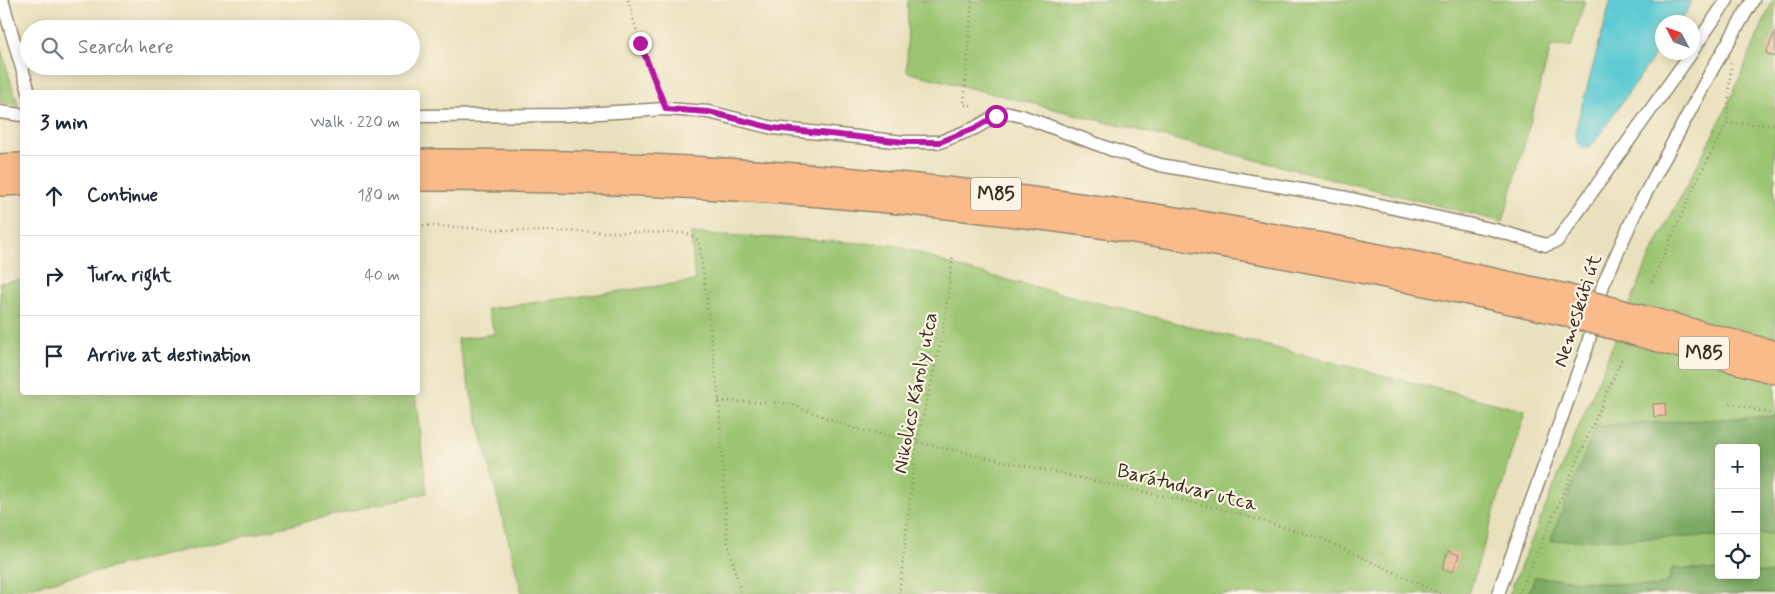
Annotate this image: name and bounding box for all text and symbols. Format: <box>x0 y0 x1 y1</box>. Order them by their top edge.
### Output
north arrow <box>1655 15 1700 60</box>
search box <box>20 20 420 75</box>
route end <box>629 32 652 55</box>
icon: search <box>38 34 66 62</box>
text: Search here <box>78 35 174 60</box>
route start <box>985 105 1008 128</box>
text: 3 min <box>40 109 88 137</box>
text: Walk · 220 m <box>310 112 400 133</box>
road number: M85 <box>971 178 1021 210</box>
icon: ahead <box>40 182 68 210</box>
text: Continue <box>87 183 158 208</box>
text: 180 m <box>357 185 400 206</box>
street label: Nemeskúti út <box>1547 251 1609 371</box>
icon: right <box>40 262 68 290</box>
text: Turn right <box>87 263 171 288</box>
text: 40 m <box>364 265 400 286</box>
street label: Nikolics Károly utca <box>887 310 945 476</box>
road number: M85 <box>1679 336 1729 369</box>
icon: arrive <box>40 342 68 370</box>
text: Arrive at destination <box>87 343 251 368</box>
map controls <box>1715 444 1760 579</box>
button: + <box>1715 444 1760 489</box>
street label: Barátudvar utca <box>1114 458 1261 519</box>
button: − <box>1715 489 1760 534</box>
button: locate <box>1715 534 1760 579</box>

